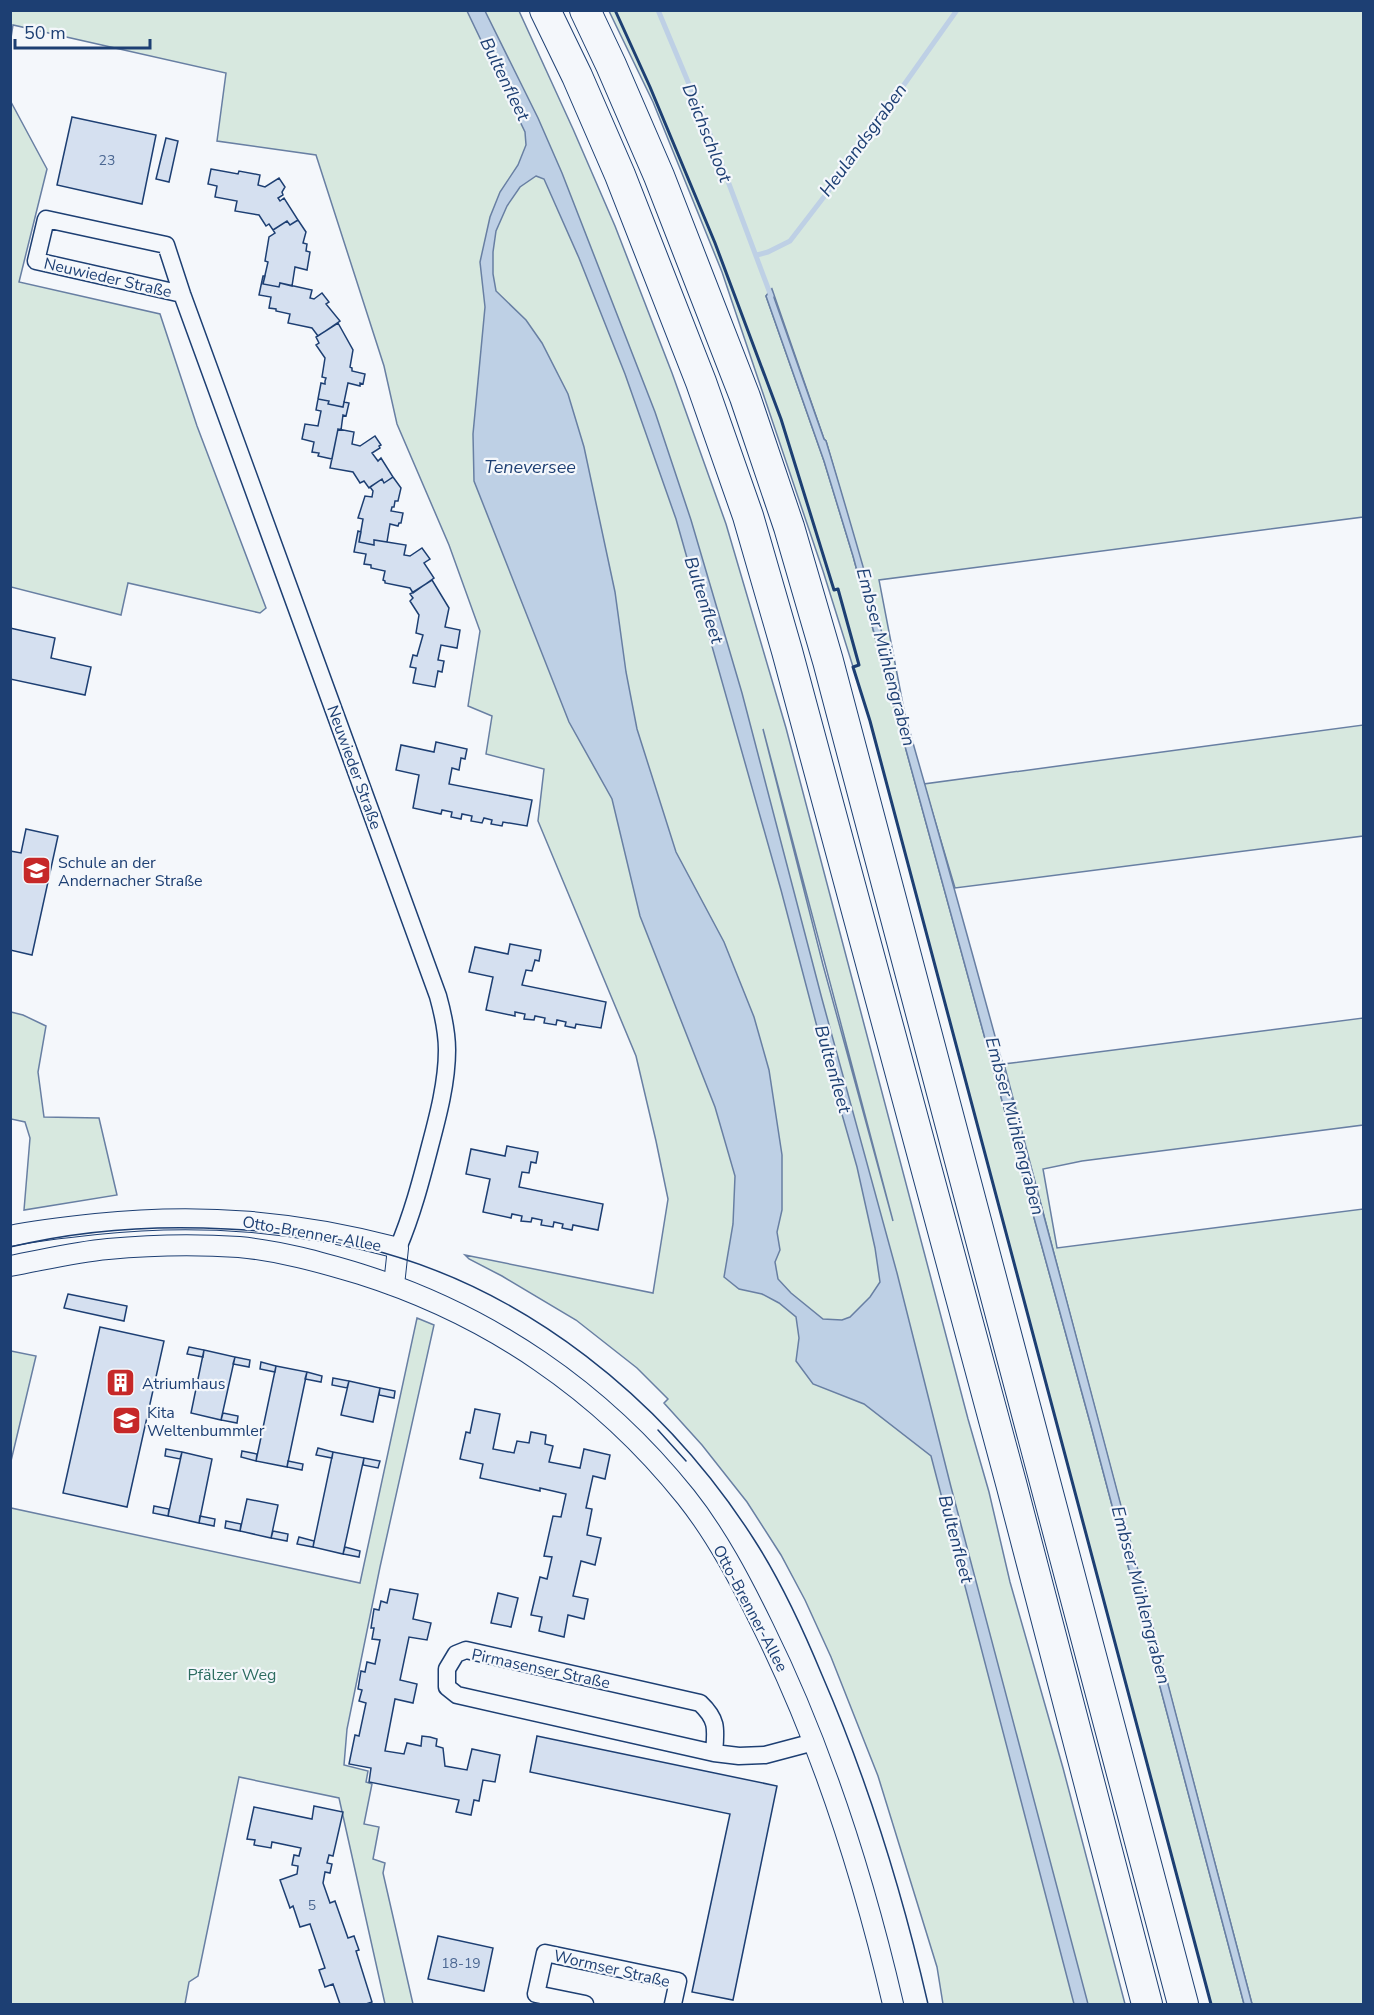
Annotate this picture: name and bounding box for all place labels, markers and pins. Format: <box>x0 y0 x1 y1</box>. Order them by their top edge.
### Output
place label: Schule an der Andernacher Straße <box>58 852 203 892</box>
school or university icon: Schule an der Andernacher Straße <box>21 855 53 887</box>
building icon: Atriumhaus <box>105 1367 137 1399</box>
place label: Atriumhaus <box>142 1373 225 1395</box>
place label: Kita Weltenbummler <box>147 1402 265 1442</box>
school or university icon: Kita Weltenbummler <box>110 1405 142 1437</box>

